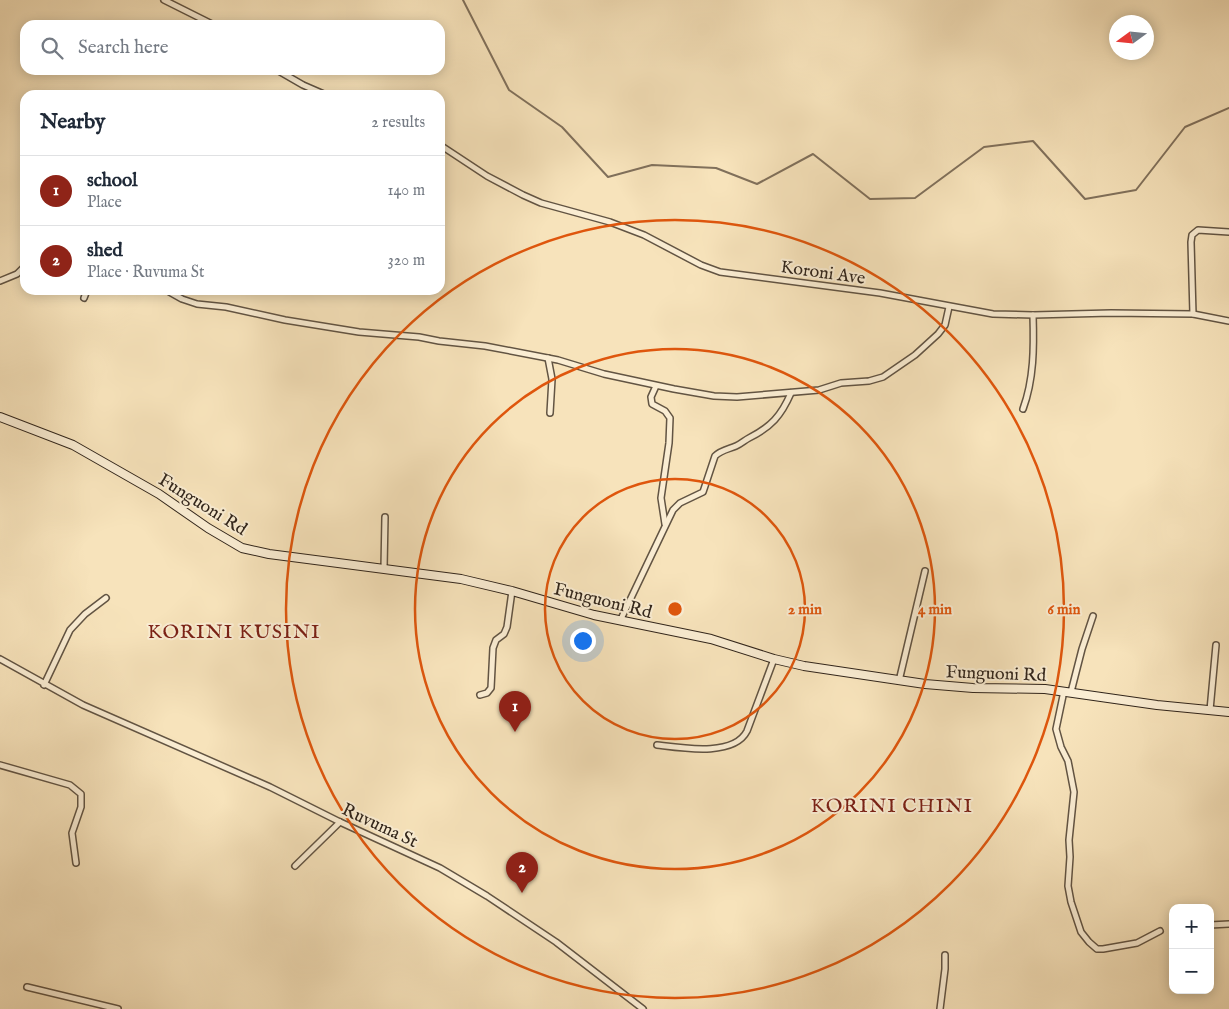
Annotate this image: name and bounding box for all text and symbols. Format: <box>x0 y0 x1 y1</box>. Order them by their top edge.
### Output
north arrow <box>1109 15 1154 60</box>
search box <box>20 20 445 75</box>
icon: search <box>38 34 66 62</box>
text: Search here <box>78 36 169 60</box>
text: Nearby <box>40 109 105 136</box>
text: 2 results <box>371 113 425 133</box>
text: school <box>87 169 138 193</box>
text: 1 <box>53 181 59 201</box>
text: 140 m <box>387 181 425 201</box>
text: Place <box>87 193 122 213</box>
text: shed <box>87 239 123 263</box>
text: 2 <box>52 251 60 271</box>
text: 320 m <box>388 251 425 271</box>
street label: Koroni Ave <box>779 256 867 291</box>
text: Place · Ruvuma St <box>87 263 205 283</box>
street label: Funguoni Rd <box>154 469 251 542</box>
street label: Funguoni Rd <box>551 578 655 625</box>
centre of rings <box>666 600 684 618</box>
text: 2 min <box>788 600 822 619</box>
text: 4 min <box>918 600 952 619</box>
text: 6 min <box>1047 600 1081 619</box>
district label: KORINI KUSINI <box>147 620 321 645</box>
your location <box>570 628 596 654</box>
street label: Funguoni Rd <box>945 661 1047 688</box>
pin: 1 <box>499 691 531 732</box>
district label: KORINI CHINI <box>811 794 973 819</box>
street label: Ruvuma St <box>338 799 421 854</box>
pin: 2 <box>506 852 538 893</box>
map controls <box>1169 904 1214 994</box>
button: + <box>1169 904 1214 949</box>
button: − <box>1169 949 1214 994</box>

